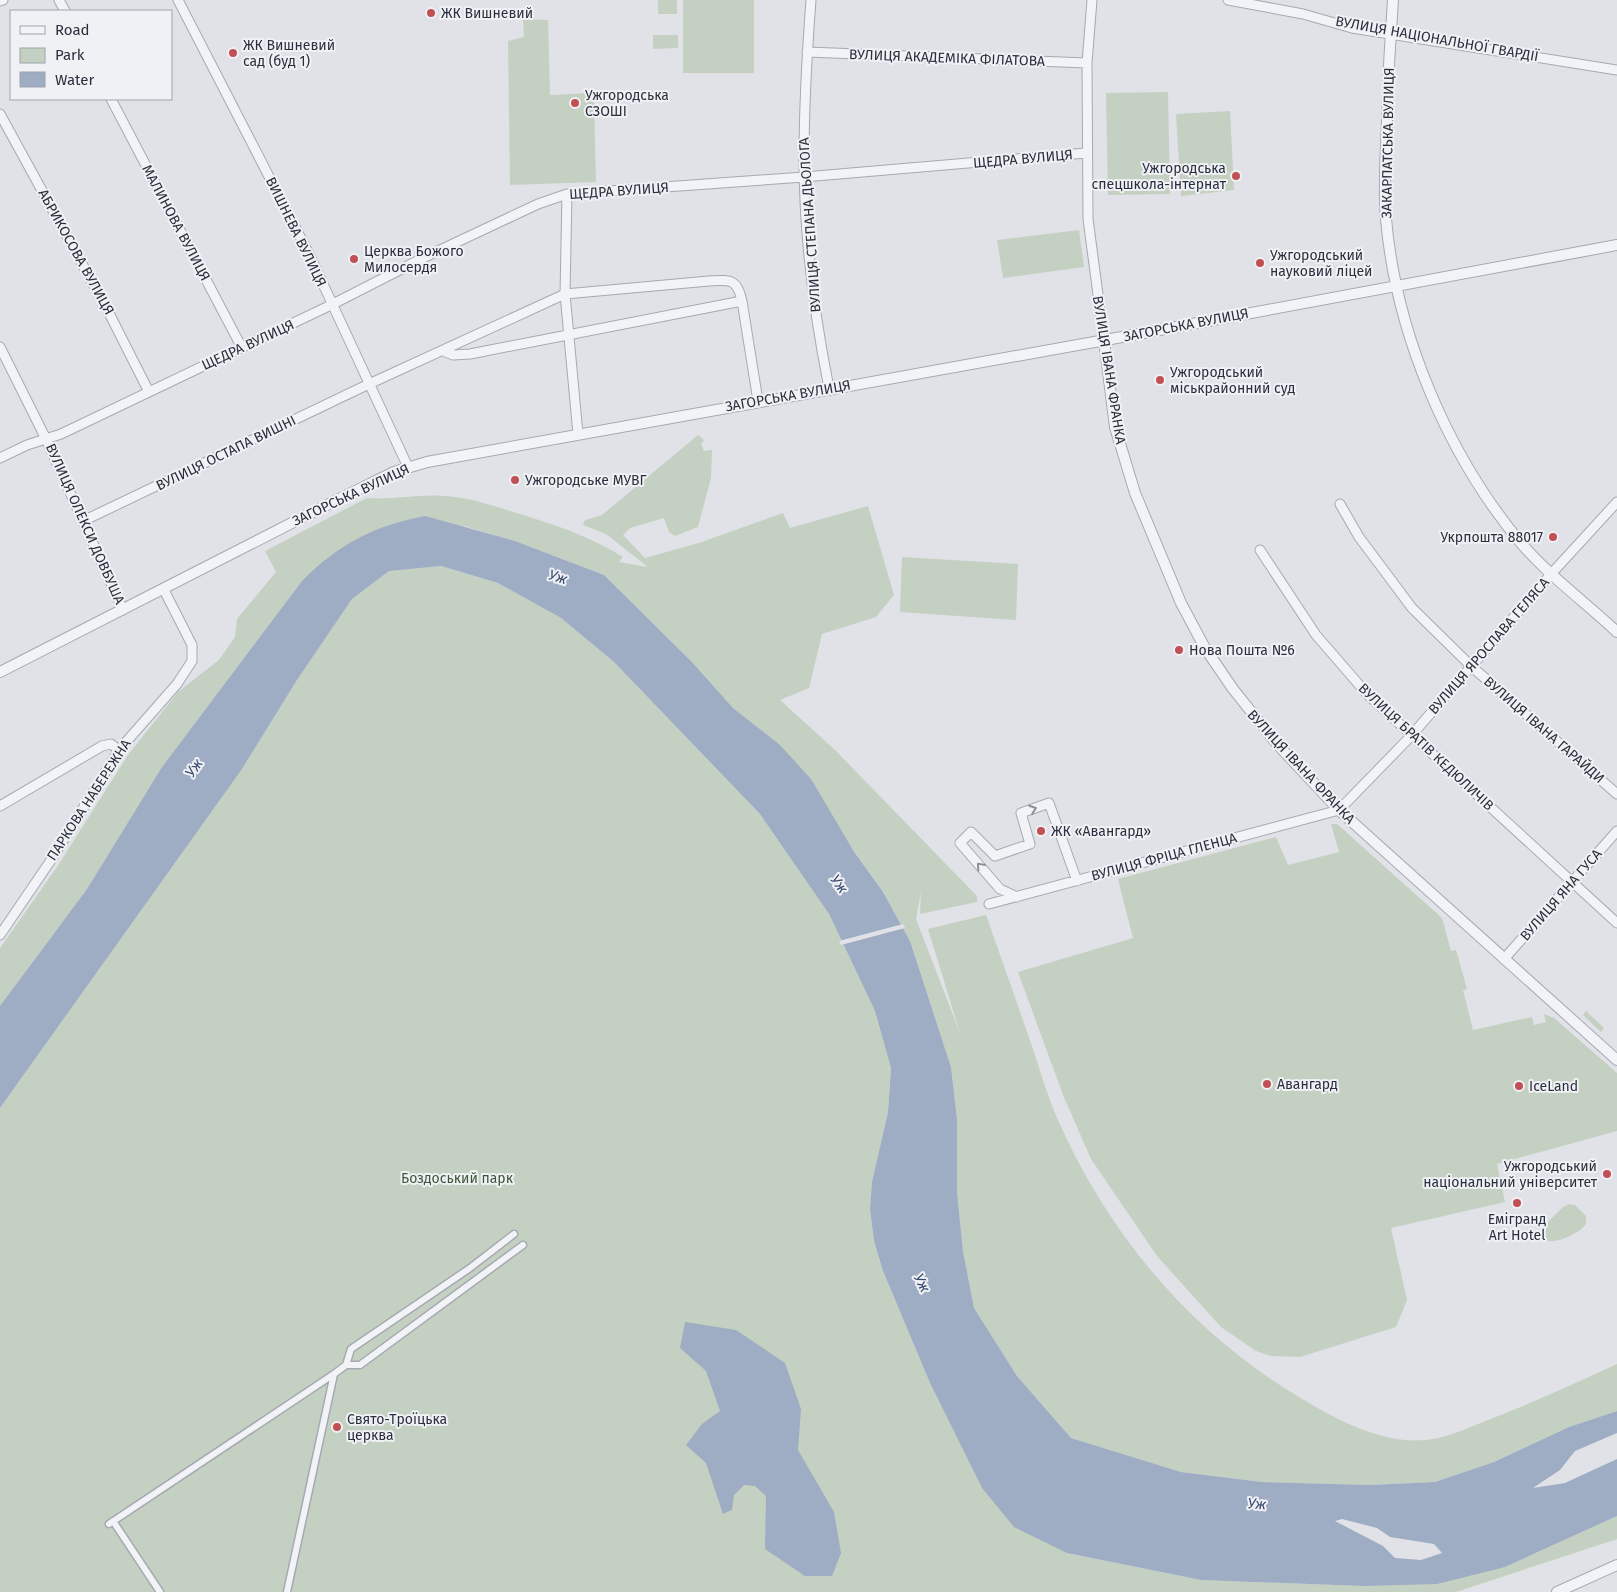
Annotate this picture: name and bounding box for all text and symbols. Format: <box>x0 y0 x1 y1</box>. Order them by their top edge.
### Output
place label: ЖК Вишневий <box>441 5 533 22</box>
marker: ЖК Вишневий <box>425 7 437 19</box>
legend <box>10 10 172 100</box>
street label: ВУЛИЦЯ НАЦІОНАЛЬНОЇ ГВАРДІЇ <box>1334 13 1541 65</box>
text: Road <box>55 21 90 39</box>
place label: ЖК Вишневий сад (буд 1) <box>243 37 335 70</box>
text: Park <box>55 46 85 64</box>
street label: ВУЛИЦЯ АКАДЕМІКА ФІЛАТОВА <box>849 46 1045 70</box>
marker: ЖК Вишневий сад (буд 1) <box>227 47 239 59</box>
street label: ЗАКАРПАТСЬКА ВУЛИЦЯ <box>1378 67 1398 219</box>
text: Water <box>55 71 94 89</box>
place label: Ужгородська СЗОШІ <box>585 87 669 120</box>
marker: Ужгородська СЗОШІ <box>569 97 581 109</box>
street label: ВУЛИЦЯ СТЕПАНА ДЬОЛОГА <box>795 137 825 313</box>
street label: ЩЕДРА ВУЛИЦЯ <box>972 146 1074 172</box>
place label: Ужгородська спецшкола-інтернат <box>1092 160 1227 193</box>
street label: МАЛИНОВА ВУЛИЦЯ <box>138 162 214 284</box>
marker: Ужгородська спецшкола-інтернат <box>1230 170 1242 182</box>
street label: ВИШНЕВА ВУЛИЦЯ <box>262 174 330 290</box>
street label: ЩЕДРА ВУЛИЦЯ <box>568 179 670 203</box>
street label: АБРИКОСОВА ВУЛИЦЯ <box>34 186 118 318</box>
place label: Церква Божого Милосердя <box>364 243 464 276</box>
place label: Ужгородський науковий ліцей <box>1270 247 1372 280</box>
marker: Церква Божого Милосердя <box>348 253 360 265</box>
marker: Ужгородський науковий ліцей <box>1254 257 1266 269</box>
street label: ВУЛИЦЯ ІВАНА ФРАНКА <box>1089 295 1129 445</box>
street label: ЗАГОРСЬКА ВУЛИЦЯ <box>1122 305 1250 345</box>
street label: ЩЕДРА ВУЛИЦЯ <box>199 316 297 374</box>
place label: Ужгородський міськрайонний суд <box>1170 364 1295 397</box>
marker: Ужгородський міськрайонний суд <box>1154 374 1166 386</box>
street label: ЗАГОРСЬКА ВУЛИЦЯ <box>724 377 852 415</box>
street label: ВУЛИЦЯ ОСТАПА ВИШНІ <box>153 412 299 494</box>
street label: ВУЛИЦЯ ОЛЕКСИ ДОВБУША <box>42 441 128 607</box>
street label: ЗАГОРСЬКА ВУЛИЦЯ <box>290 460 412 530</box>
place label: Ужгородське МУВГ <box>525 472 647 489</box>
marker: Ужгородське МУВГ <box>509 474 521 486</box>
place label: Укрпошта 88017 <box>1440 529 1543 546</box>
marker: Укрпошта 88017 <box>1547 531 1559 543</box>
water label: Уж <box>546 566 570 588</box>
street label: ВУЛИЦЯ ЯРОСЛАВА ГЕЛЯСА <box>1425 574 1553 718</box>
place label: Нова Пошта №6 <box>1189 642 1295 659</box>
marker: Нова Пошта №6 <box>1173 644 1185 656</box>
street label: ВУЛИЦЯ ІВАНА ГАРАЙДИ <box>1480 673 1608 787</box>
street label: ВУЛИЦЯ БРАТІВ КЕДЮЛИЧІВ <box>1355 680 1497 814</box>
street label: ВУЛИЦЯ ІВАНА ФРАНКА <box>1244 706 1358 828</box>
street label: ПАРКОВА НАБЕРЕЖНА <box>43 736 135 864</box>
water label: Уж <box>181 755 207 781</box>
one-way arrow <box>1028 805 1037 815</box>
place label: ЖК «Авангард» <box>1051 823 1151 840</box>
marker: ЖК «Авангард» <box>1035 825 1047 837</box>
street label: ВУЛИЦЯ ФРІЦА ГЛЕНЦА <box>1089 829 1239 885</box>
street label: ВУЛИЦЯ ЯНА ГУСА <box>1517 846 1605 944</box>
one-way arrow <box>978 863 986 872</box>
water label: Уж <box>826 871 852 897</box>
place label: Авангард <box>1277 1076 1338 1093</box>
marker: Авангард <box>1261 1078 1273 1090</box>
place label: IceLand <box>1529 1078 1578 1095</box>
marker: IceLand <box>1513 1080 1525 1092</box>
place label: Ужгородський національний університет <box>1423 1158 1598 1191</box>
marker: Ужгородський національний університет <box>1601 1168 1613 1180</box>
park label: Боздоський парк <box>401 1170 514 1187</box>
marker: Емігранд Art Hotel <box>1511 1197 1523 1209</box>
place label: Емігранд Art Hotel <box>1488 1211 1547 1244</box>
water label: Уж <box>910 1271 934 1295</box>
place label: Свято-Троїцька церква <box>347 1411 447 1444</box>
marker: Свято-Троїцька церква <box>331 1421 343 1433</box>
water label: Уж <box>1247 1494 1267 1514</box>

